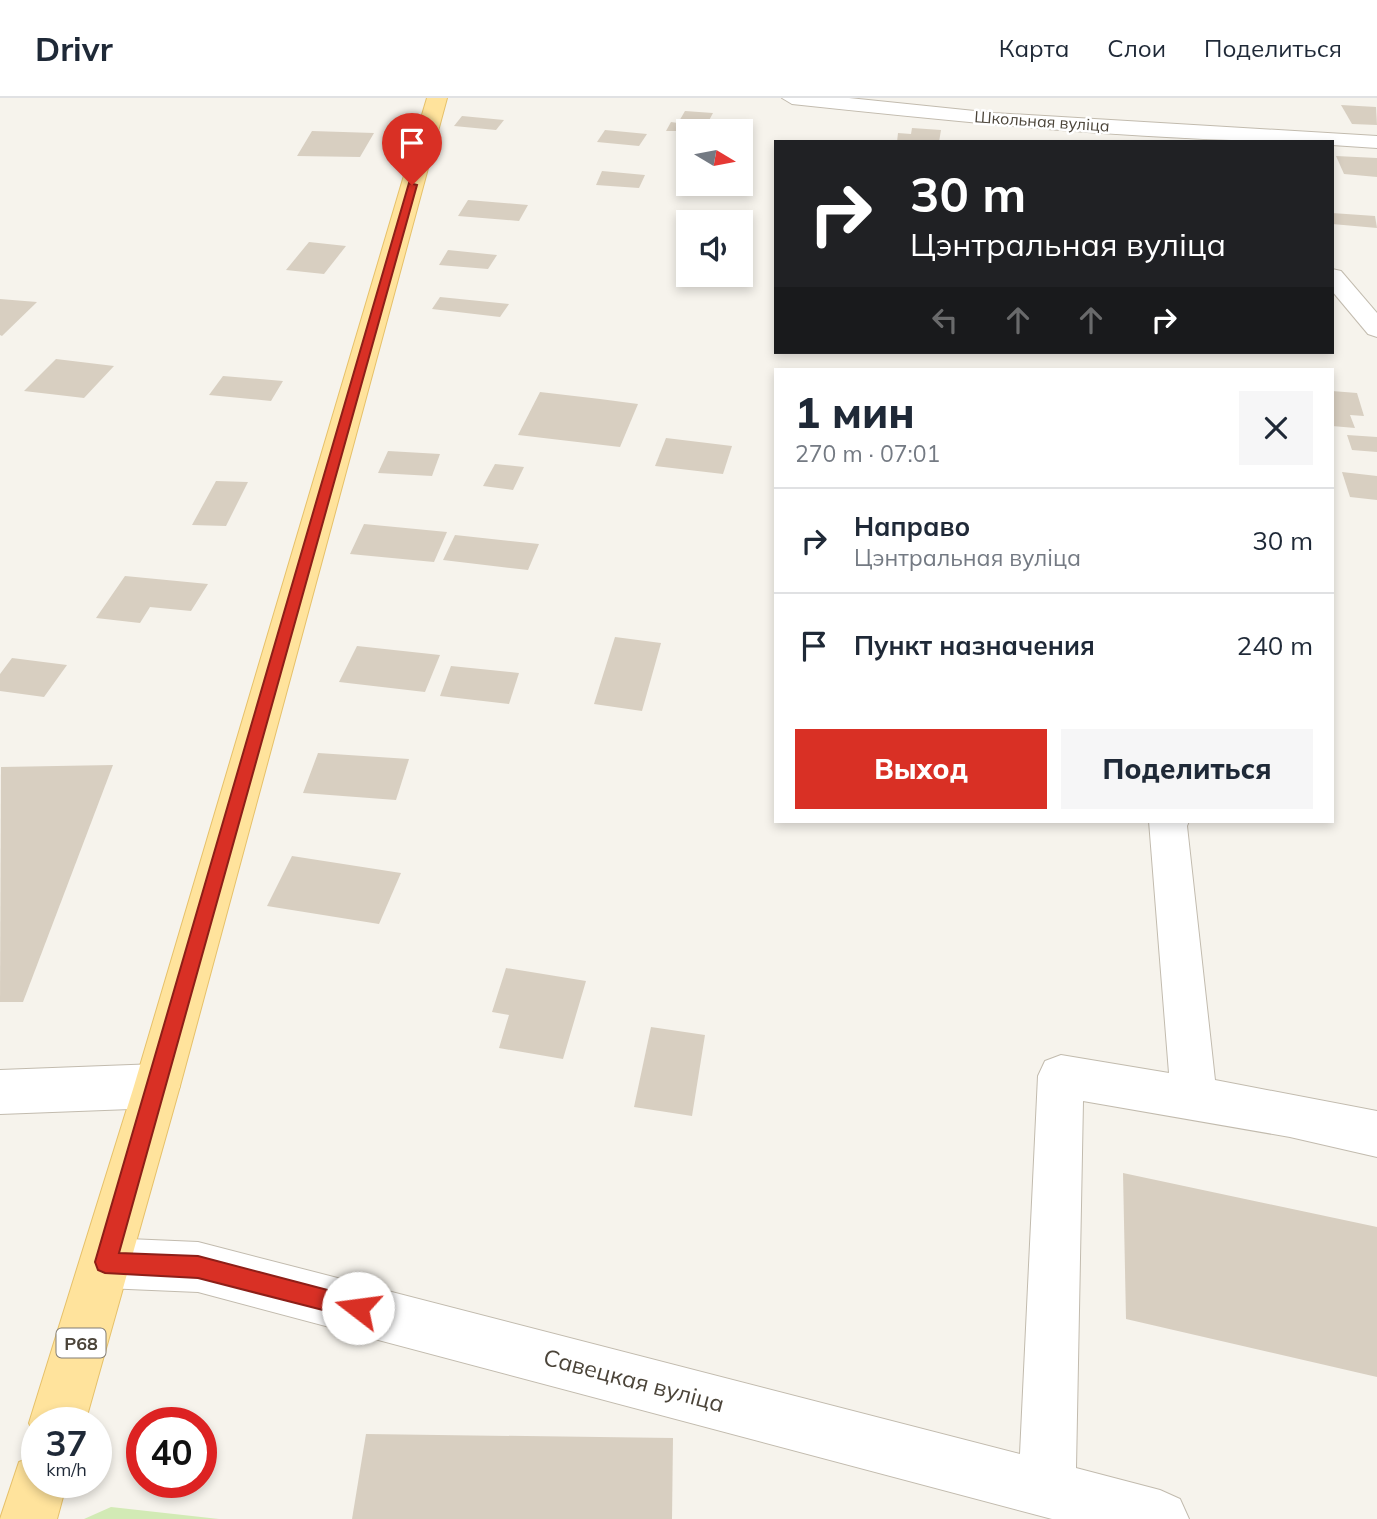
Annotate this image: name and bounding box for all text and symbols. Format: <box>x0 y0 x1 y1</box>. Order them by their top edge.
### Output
text: Drivr <box>35 28 113 69</box>
text: Карта <box>999 33 1069 63</box>
text: Слои <box>1107 33 1166 63</box>
text: Поделиться <box>1204 33 1342 63</box>
street label: Школьная вуліца <box>974 106 1110 136</box>
pin <box>382 113 442 185</box>
north arrow <box>676 119 752 196</box>
map controls <box>676 119 753 287</box>
icon: arrive <box>393 124 431 162</box>
text: 30 m <box>910 163 1026 224</box>
icon: right <box>795 168 886 259</box>
button: sound <box>676 210 753 287</box>
text: Цэнтральная вуліца <box>910 224 1226 264</box>
icon: left <box>926 301 964 339</box>
icon: ahead <box>999 301 1037 339</box>
icon: ahead <box>1072 301 1110 339</box>
icon: right <box>1145 301 1183 339</box>
text: 1 мин <box>795 386 915 439</box>
button: close <box>1239 391 1313 465</box>
text: 270 m · 07:01 <box>795 439 940 468</box>
text: Направо <box>854 510 970 543</box>
icon: right <box>795 522 833 560</box>
text: 30 m <box>1252 524 1313 557</box>
text: Цэнтральная вуліца <box>854 543 1081 572</box>
icon: arrive <box>795 627 833 665</box>
text: Пункт назначения <box>854 629 1095 662</box>
text: 240 m <box>1237 629 1313 662</box>
button: Выход <box>795 729 1047 809</box>
button: Поделиться <box>1061 729 1313 809</box>
position arrow <box>321 1271 395 1345</box>
road number: Р68 <box>56 1328 106 1358</box>
street label: Савецкая вуліца <box>540 1342 728 1418</box>
speed limit sign: 40 <box>126 1407 217 1498</box>
text: 37 <box>45 1421 88 1465</box>
text: km/h <box>46 1458 87 1481</box>

